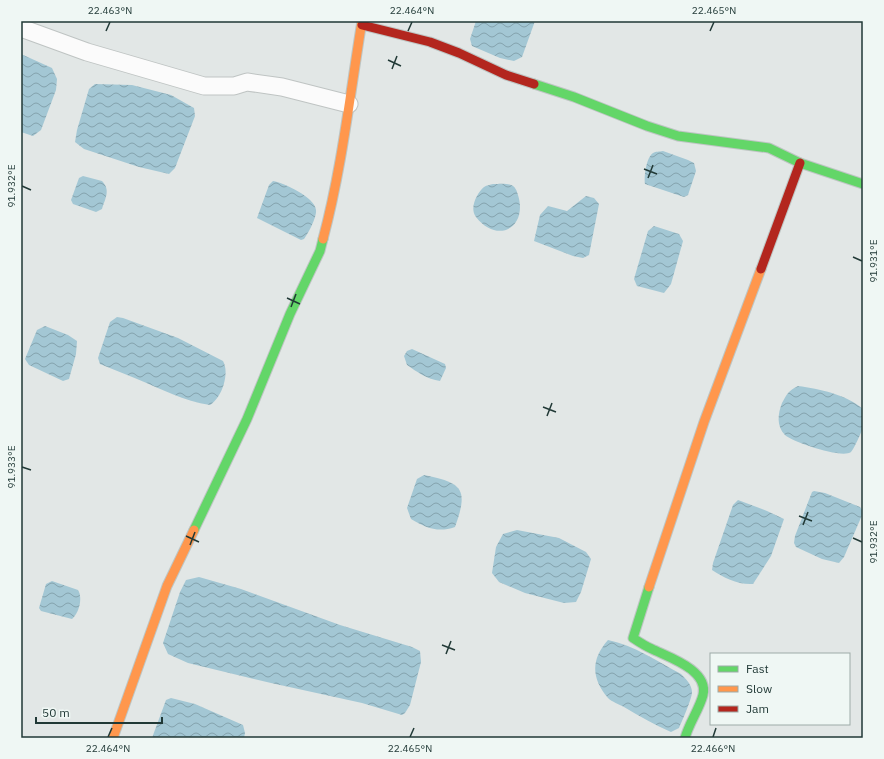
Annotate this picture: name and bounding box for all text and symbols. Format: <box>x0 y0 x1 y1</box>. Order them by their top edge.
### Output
text: 22.463°N <box>88 4 132 17</box>
text: 22.464°N <box>390 4 434 17</box>
text: 22.465°N <box>692 4 736 17</box>
text: 91.932°E <box>5 164 18 208</box>
text: 91.931°E <box>867 239 880 283</box>
text: 91.933°E <box>5 445 18 489</box>
text: 91.932°E <box>867 520 880 564</box>
legend <box>710 653 850 725</box>
text: Fast <box>746 661 769 676</box>
text: Slow <box>746 681 772 696</box>
scale bar <box>36 699 162 725</box>
text: Jam <box>746 701 769 716</box>
text: 50 m <box>42 705 70 720</box>
text: 22.464°N <box>86 742 130 755</box>
text: 22.465°N <box>388 742 432 755</box>
text: 22.466°N <box>691 742 735 755</box>

